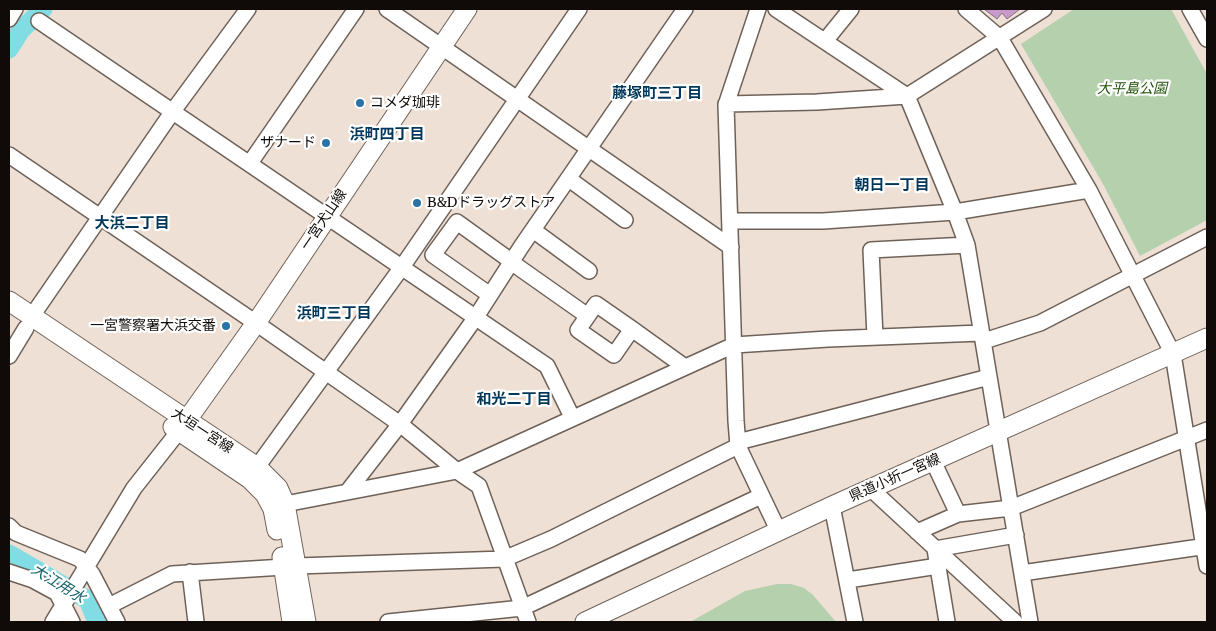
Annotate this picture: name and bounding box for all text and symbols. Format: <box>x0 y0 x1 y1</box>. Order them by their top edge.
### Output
park label: 大平島公園 <box>1097 81 1167 97</box>
district label: 藤塚町三丁目 <box>612 85 702 103</box>
place label: コメダ珈琲 <box>370 95 440 111</box>
marker: コメダ珈琲 <box>354 97 366 109</box>
district label: 浜町四丁目 <box>350 126 424 144</box>
place label: ザナード <box>260 135 316 151</box>
marker: ザナード <box>320 137 332 149</box>
district label: 朝日一丁目 <box>855 177 929 195</box>
street label: 一宮犬山線 <box>297 186 351 254</box>
place label: B&Dドラッグストア <box>427 195 555 211</box>
marker: B&Dドラッグストア <box>411 197 423 209</box>
district label: 大浜二丁目 <box>95 215 169 233</box>
district label: 浜町三丁目 <box>297 305 371 323</box>
place label: 一宮警察署大浜交番 <box>90 318 216 334</box>
marker: 一宮警察署大浜交番 <box>220 320 232 332</box>
district label: 和光二丁目 <box>477 391 551 409</box>
street label: 大垣一宮線 <box>168 405 236 457</box>
street label: 県道小折一宮線 <box>847 450 943 506</box>
water label: 大江用水 <box>28 560 88 608</box>

